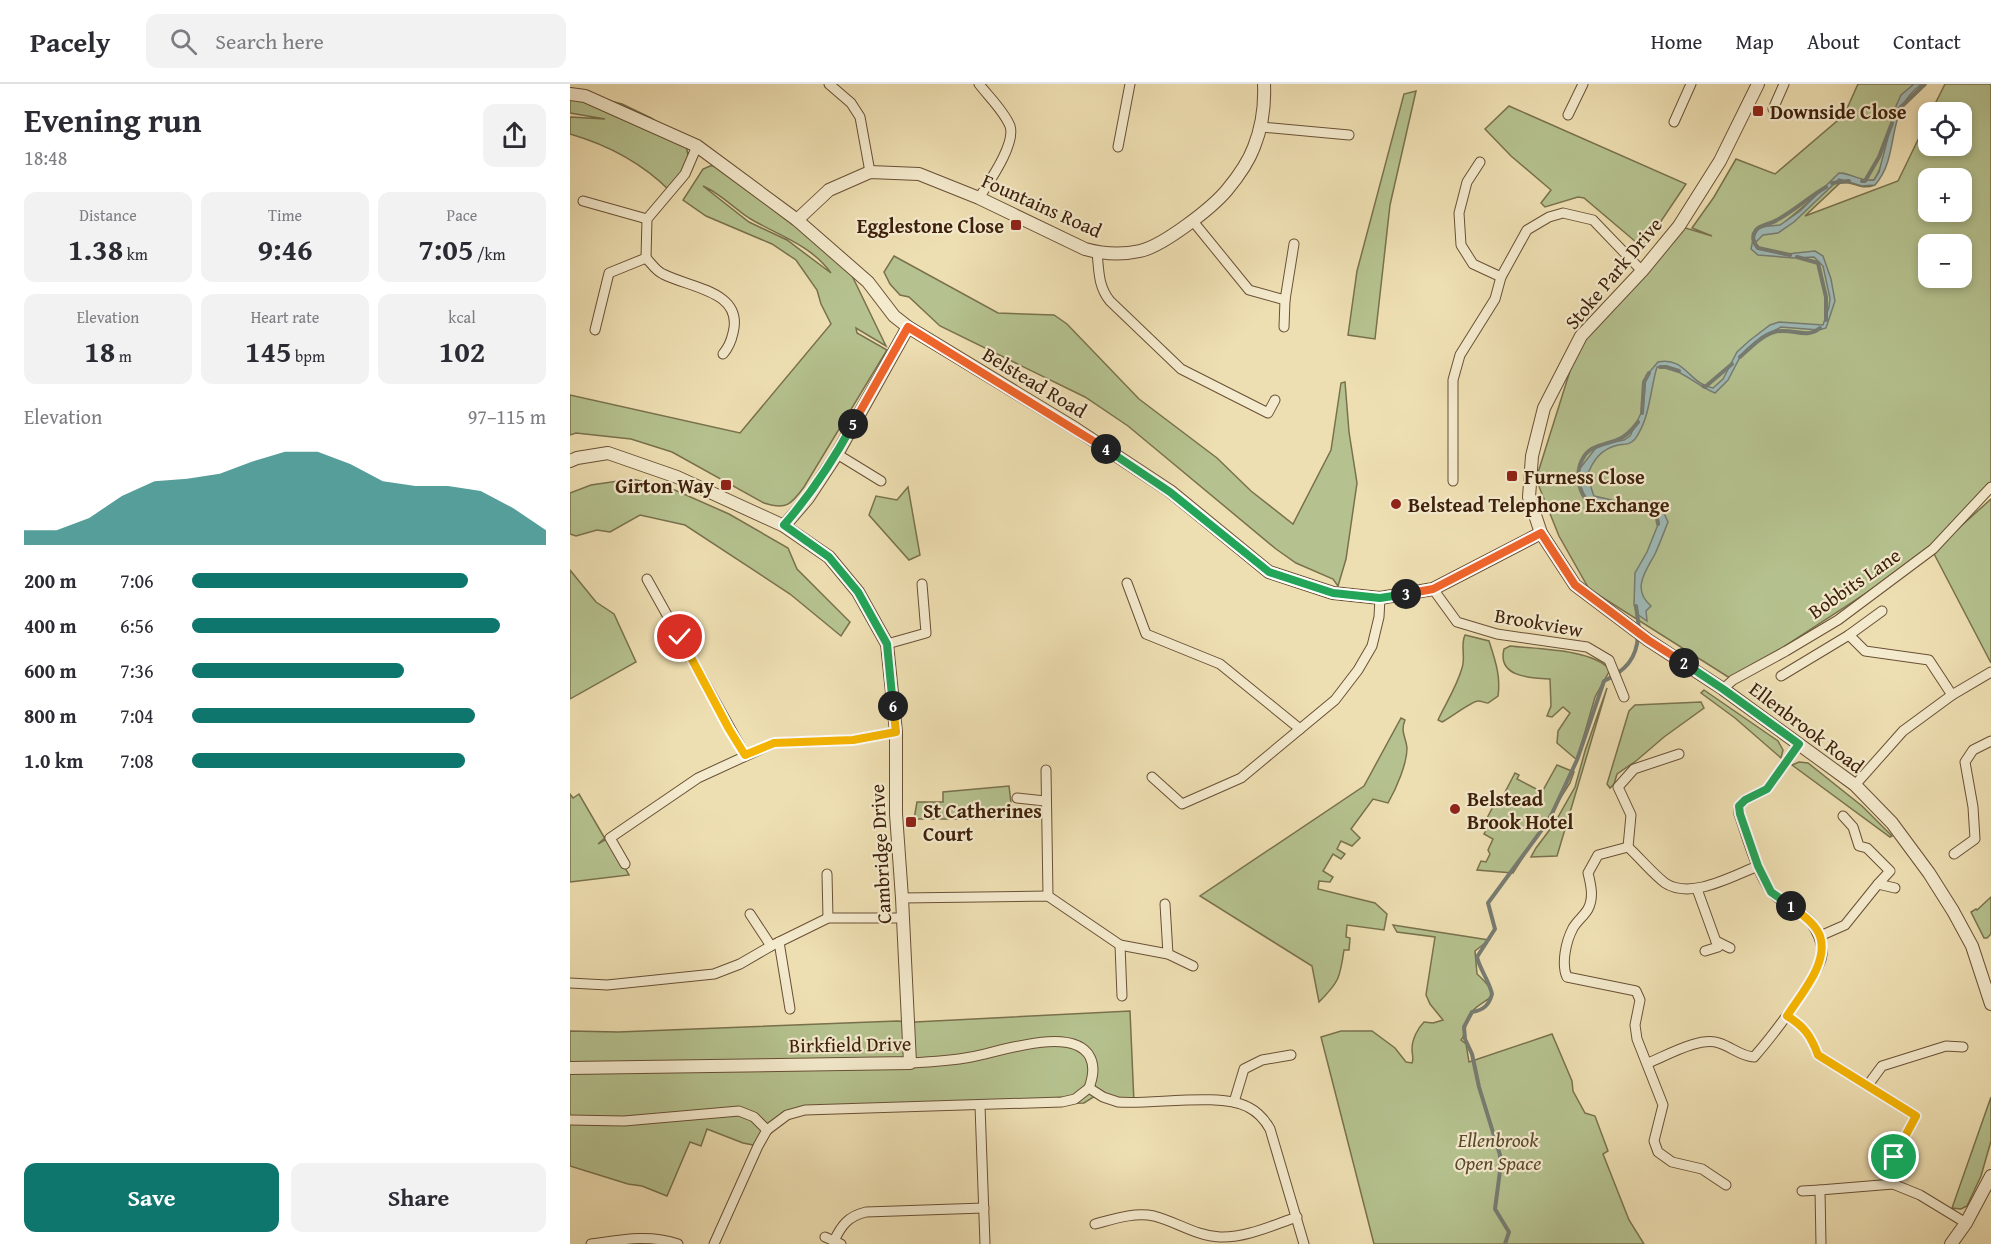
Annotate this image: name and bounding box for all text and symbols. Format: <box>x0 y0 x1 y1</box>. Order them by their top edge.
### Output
search box <box>146 14 566 68</box>
text: Pacely <box>30 21 110 62</box>
icon: search <box>167 25 200 58</box>
text: Search here <box>215 25 324 57</box>
text: Home <box>1651 26 1702 57</box>
text: Map <box>1735 26 1774 57</box>
text: About <box>1807 26 1860 57</box>
text: Contact <box>1893 26 1961 57</box>
text: Evening run <box>24 96 201 144</box>
place label: Downside Close <box>1770 97 1907 126</box>
map controls <box>1918 102 1972 288</box>
button: locate <box>1918 102 1972 156</box>
button: share <box>483 104 546 167</box>
marker: Downside Close <box>1751 104 1765 118</box>
text: 18:48 <box>24 143 67 172</box>
street label: Fountains Road <box>977 166 1107 245</box>
button: + <box>1918 168 1972 222</box>
text: Distance <box>79 203 137 227</box>
text: Time <box>268 203 302 227</box>
text: Pace <box>447 203 477 227</box>
place label: Egglestone Close <box>857 211 1004 240</box>
street label: Stoke Park Drive <box>1557 211 1669 335</box>
marker: Egglestone Close <box>1009 218 1023 232</box>
text: 1.38 <box>68 227 123 271</box>
text: 9:46 <box>257 227 313 271</box>
text: 7:05 <box>418 227 473 271</box>
button: − <box>1918 234 1972 288</box>
text: km <box>123 242 148 266</box>
text: /km <box>473 242 506 266</box>
text: Elevation <box>77 305 139 329</box>
text: Heart rate <box>251 305 319 329</box>
text: kcal <box>448 305 476 329</box>
text: 18 <box>84 329 115 373</box>
text: 145 <box>245 329 292 373</box>
text: 102 <box>439 329 485 373</box>
street label: Belstead Road <box>977 339 1093 425</box>
text: m <box>115 344 132 368</box>
text: bpm <box>292 344 325 368</box>
text: Elevation <box>24 402 102 431</box>
text: 97–115 m <box>468 402 546 431</box>
pin: 5 <box>838 409 868 439</box>
text: 5 <box>849 412 857 436</box>
pin: 4 <box>1091 434 1121 464</box>
text: 4 <box>1102 437 1110 461</box>
place label: Furness Close <box>1524 462 1645 491</box>
marker: Furness Close <box>1505 469 1519 483</box>
place label: Girton Way <box>615 471 715 500</box>
marker: Girton Way <box>719 478 733 492</box>
place label: Belstead Telephone Exchange <box>1408 490 1670 519</box>
marker: Belstead Telephone Exchange <box>1389 497 1403 511</box>
street label: Bobbits Lane <box>1802 540 1906 626</box>
text: 200 m <box>24 566 77 595</box>
text: 7:06 <box>120 566 154 595</box>
pin: 3 <box>1391 579 1421 609</box>
text: 3 <box>1402 582 1410 606</box>
street label: Brookview <box>1493 600 1586 644</box>
text: 400 m <box>24 611 77 640</box>
text: 6:56 <box>120 611 154 640</box>
pin <box>654 611 705 662</box>
icon: check <box>663 620 696 653</box>
pin: 2 <box>1669 648 1699 678</box>
text: 2 <box>1680 651 1688 675</box>
text: 600 m <box>24 656 77 685</box>
text: 7:36 <box>120 656 154 685</box>
street label: Ellenbrook Road <box>1744 674 1871 780</box>
pin: 6 <box>878 691 908 721</box>
text: 6 <box>889 694 897 718</box>
text: 800 m <box>24 701 77 730</box>
text: 7:04 <box>120 701 154 730</box>
text: 1.0 km <box>24 746 83 775</box>
text: 7:08 <box>120 746 154 775</box>
street label: Cambridge Drive <box>862 783 898 925</box>
place label: Belstead Brook Hotel <box>1467 784 1573 836</box>
place label: St Catherines Court <box>923 796 1042 848</box>
marker: Belstead Brook Hotel <box>1448 802 1462 816</box>
marker: St Catherines Court <box>904 815 918 829</box>
pin: 1 <box>1776 891 1806 921</box>
text: 1 <box>1787 894 1795 918</box>
street label: Birkfield Drive <box>789 1028 911 1060</box>
park label: Ellenbrook Open Space <box>1455 1125 1541 1177</box>
pin <box>1868 1131 1919 1182</box>
icon: arrive <box>1877 1140 1910 1173</box>
button: Save <box>24 1163 279 1232</box>
button: Share <box>291 1163 546 1232</box>

